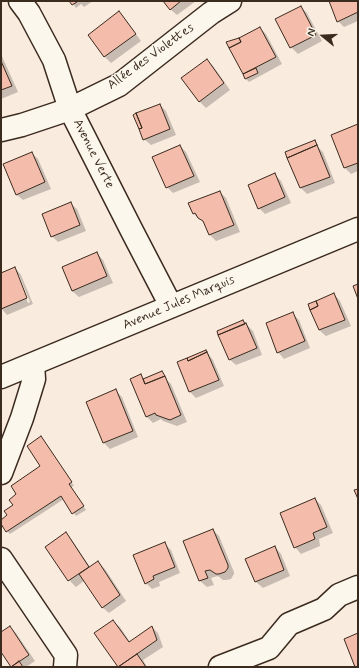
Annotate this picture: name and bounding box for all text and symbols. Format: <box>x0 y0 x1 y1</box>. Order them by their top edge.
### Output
north arrow <box>303 16 343 56</box>
street label: Allée des Violettes <box>105 20 197 94</box>
text: N <box>304 27 319 38</box>
street label: Avenue Verte <box>69 117 117 191</box>
street label: Avenue Jules Marquis <box>121 272 237 334</box>

